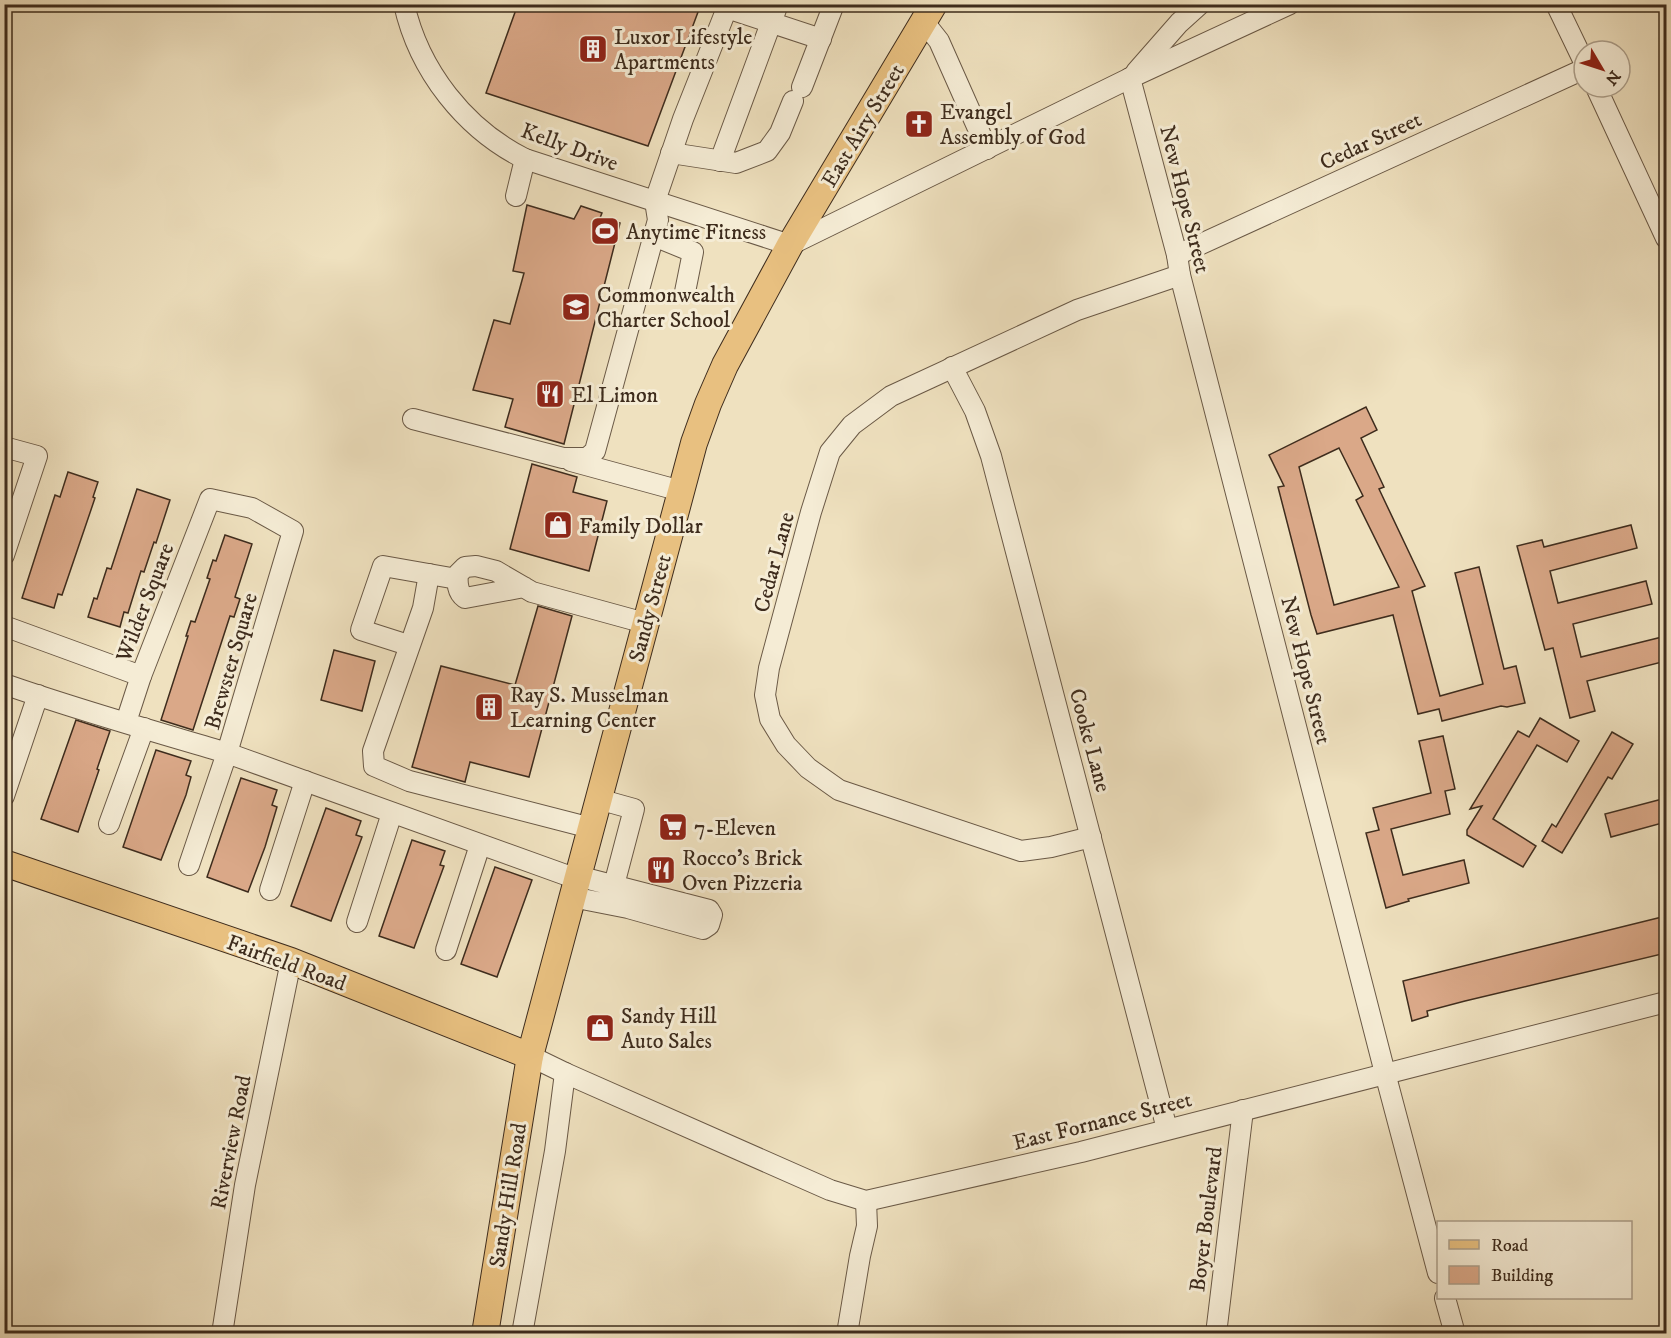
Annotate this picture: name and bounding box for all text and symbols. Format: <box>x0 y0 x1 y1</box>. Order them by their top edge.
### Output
place label: Luxor Lifestyle Apartments <box>614 24 752 76</box>
building icon: Luxor Lifestyle Apartments <box>577 33 609 65</box>
north arrow <box>1572 39 1632 99</box>
street label: East Airy Street <box>816 59 911 192</box>
text: N <box>1601 66 1625 89</box>
place label: Evangel Assembly of God <box>940 99 1085 151</box>
street label: Cedar Street <box>1316 106 1426 177</box>
church icon: Evangel Assembly of God <box>903 108 935 140</box>
street label: Kelly Drive <box>517 117 622 177</box>
street label: New Hope Street <box>1153 123 1216 276</box>
sports icon: Anytime Fitness <box>589 215 621 247</box>
place label: Anytime Fitness <box>626 219 766 246</box>
place label: Commonwealth Charter School <box>597 282 735 334</box>
school or university icon: Commonwealth Charter School <box>560 291 592 323</box>
restaurant icon: El Limon <box>534 378 566 410</box>
place label: El Limon <box>571 382 659 409</box>
shop icon: Family Dollar <box>542 509 574 541</box>
street label: Cedar Lane <box>748 509 801 615</box>
place label: Family Dollar <box>579 513 703 540</box>
street label: Wilder Square <box>110 539 180 667</box>
street label: Sandy Street <box>623 552 678 665</box>
street label: Brewster Square <box>199 590 264 733</box>
street label: New Hope Street <box>1274 594 1337 747</box>
place label: Ray S. Musselman Learning Center <box>510 682 669 734</box>
street label: Cooke Lane <box>1063 686 1116 795</box>
building icon: Ray S. Musselman Learning Center <box>473 691 505 723</box>
supermarket icon: 7-Eleven <box>657 811 689 843</box>
place label: 7-Eleven <box>694 815 776 842</box>
place label: Rocco's Brick Oven Pizzeria <box>682 845 803 897</box>
restaurant icon: Rocco's Brick Oven Pizzeria <box>645 854 677 886</box>
street label: Fairfield Road <box>223 929 350 998</box>
place label: Sandy Hill Auto Sales <box>621 1003 717 1055</box>
shop icon: Sandy Hill Auto Sales <box>584 1012 616 1044</box>
street label: Riverview Road <box>205 1073 258 1212</box>
street label: East Fornance Street <box>1010 1086 1195 1157</box>
street label: Sandy Hill Road <box>484 1121 533 1269</box>
street label: Boyer Boulevard <box>1184 1145 1229 1293</box>
legend <box>1437 1221 1632 1299</box>
text: Road <box>1491 1235 1528 1257</box>
text: Building <box>1491 1265 1553 1287</box>

